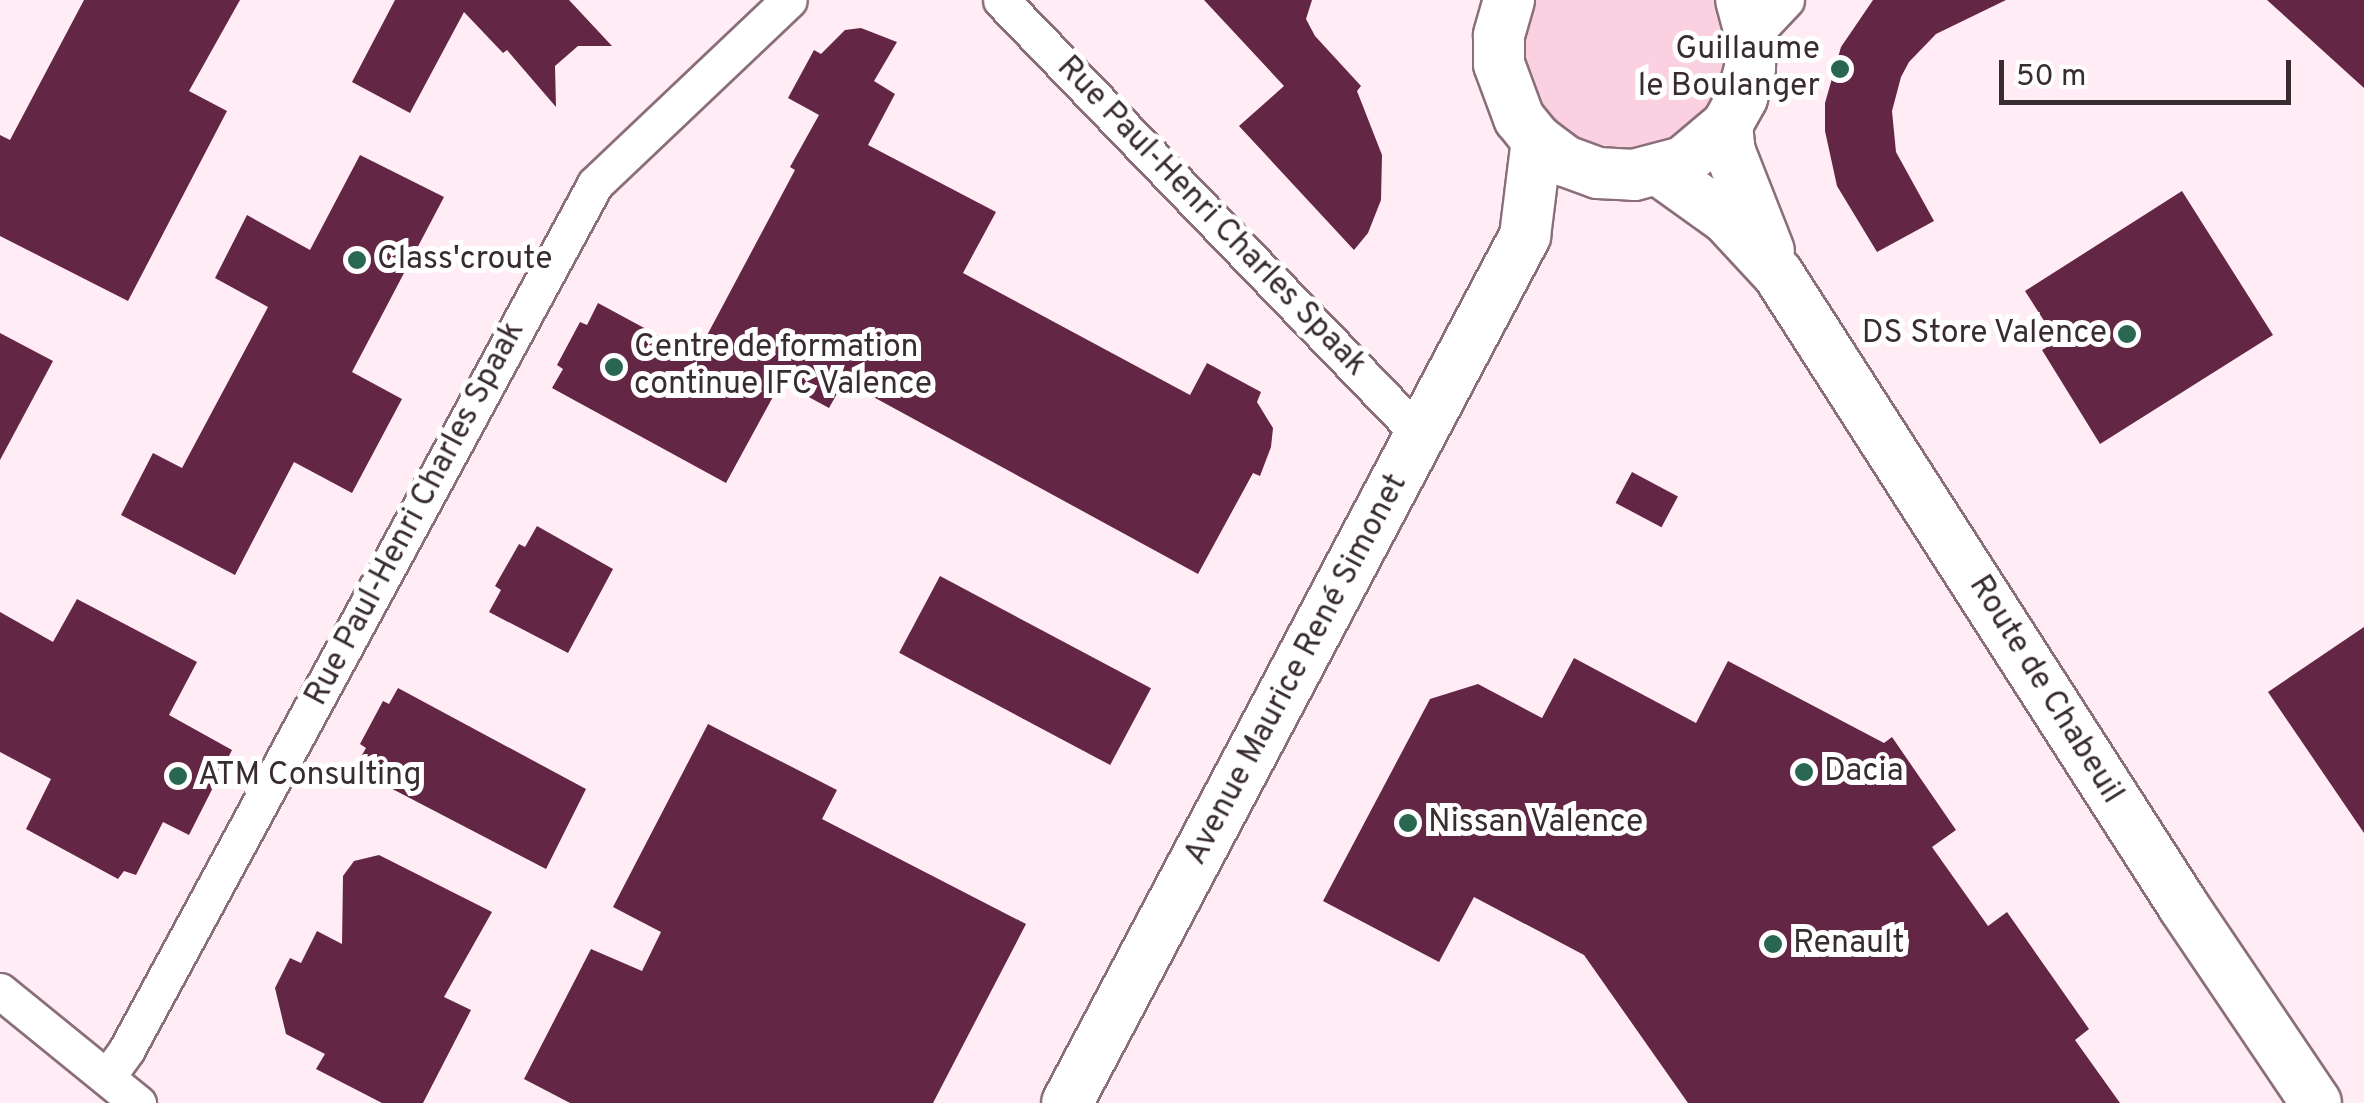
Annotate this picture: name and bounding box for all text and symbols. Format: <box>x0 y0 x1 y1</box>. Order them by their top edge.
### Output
place label: Guillaume le Boulanger <box>1638 32 1820 107</box>
scale bar <box>2004 40 2296 102</box>
street label: Rue Paul-Henri Charles Spaak <box>1048 49 1374 385</box>
marker: Guillaume le Boulanger <box>1829 58 1851 80</box>
text: 50 m <box>2016 59 2086 96</box>
place label: Class'croute <box>377 241 552 279</box>
marker: Class'croute <box>346 249 368 271</box>
street label: Rue Paul-Henri Charles Spaak <box>298 315 534 713</box>
place label: DS Store Valence <box>1860 315 2107 353</box>
marker: DS Store Valence <box>2116 323 2138 345</box>
place label: Centre de formation continue IFC Valence <box>634 330 933 405</box>
marker: Centre de formation continue IFC Valence <box>603 356 625 378</box>
street label: Avenue Maurice René Simonet <box>1177 468 1417 872</box>
street label: Route de Chabeuil <box>1959 569 2131 811</box>
place label: Dacia <box>1824 753 1904 791</box>
place label: ATM Consulting <box>198 757 422 795</box>
marker: Dacia <box>1793 761 1815 783</box>
marker: ATM Consulting <box>167 765 189 787</box>
place label: Nissan Valence <box>1428 804 1645 842</box>
marker: Nissan Valence <box>1397 812 1419 834</box>
place label: Renault <box>1793 925 1905 963</box>
marker: Renault <box>1762 933 1784 955</box>

